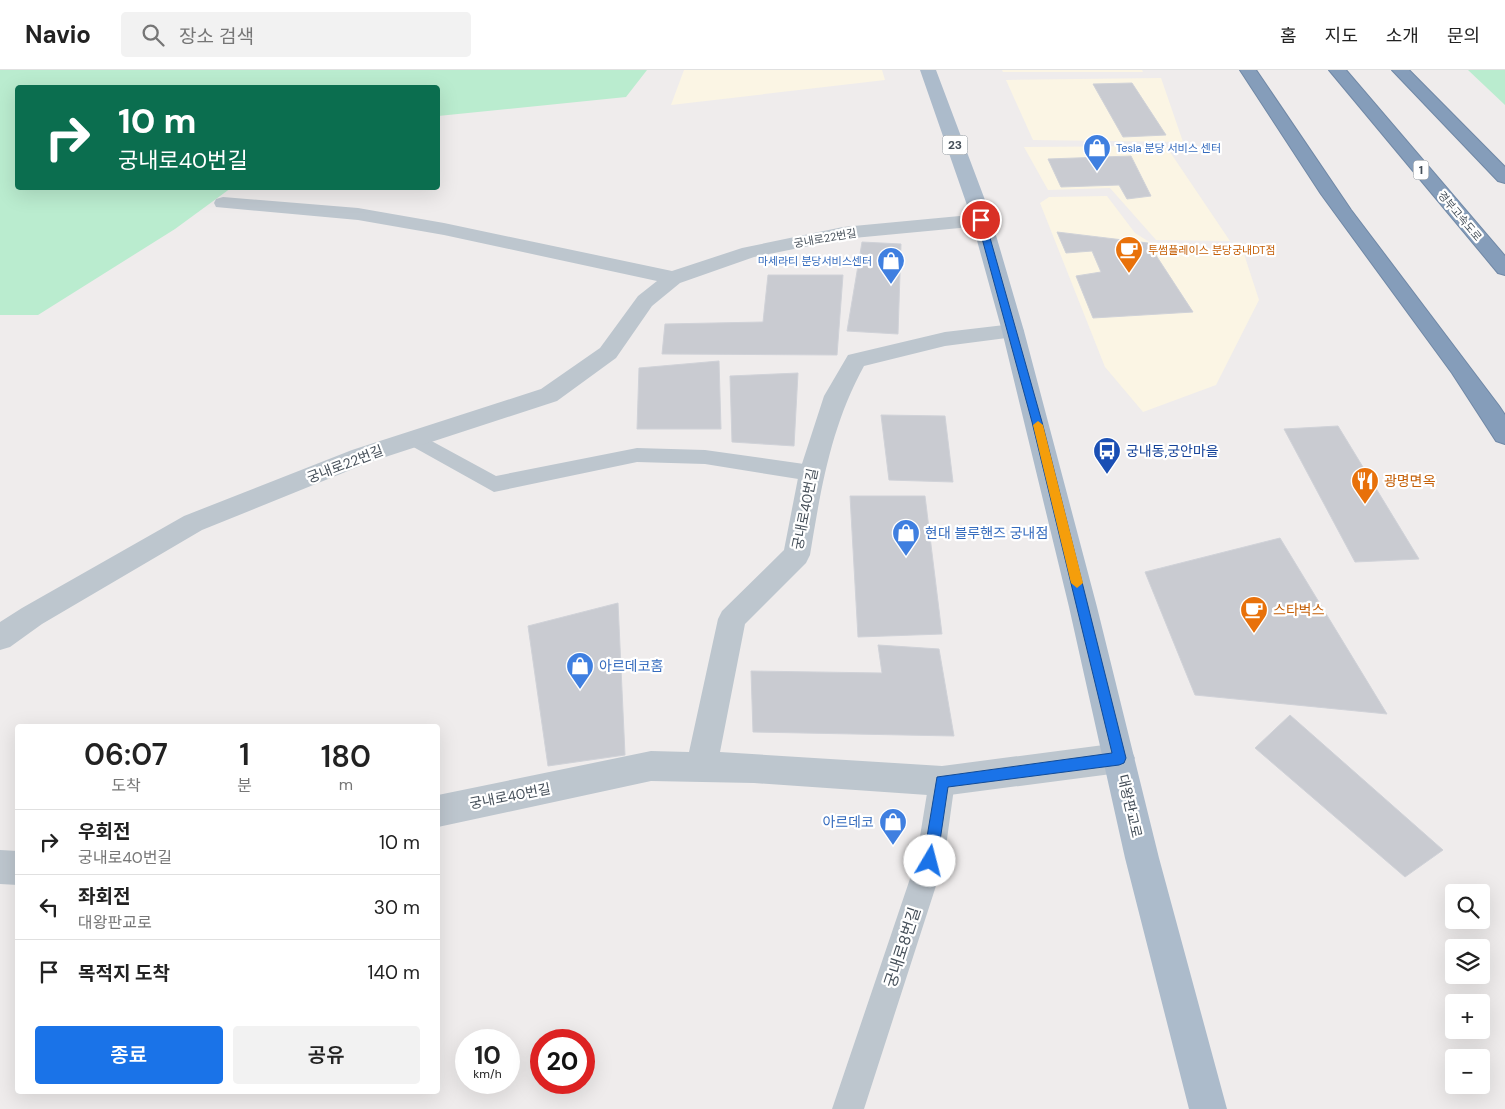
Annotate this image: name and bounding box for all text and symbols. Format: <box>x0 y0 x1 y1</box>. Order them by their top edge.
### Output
search box <box>121 12 471 57</box>
text: Navio <box>25 19 91 50</box>
icon: search <box>139 21 167 49</box>
text: 장소 검색 <box>179 24 254 49</box>
text: 홈 <box>1280 24 1297 48</box>
text: 지도 <box>1325 24 1358 48</box>
text: 소개 <box>1386 24 1419 48</box>
text: 문의 <box>1447 24 1480 48</box>
text: 10 m <box>118 98 197 144</box>
icon: right <box>35 105 100 170</box>
shop icon: Tesla 분당 서비스 센터 <box>1082 133 1112 172</box>
road number: 23 <box>942 136 968 154</box>
place label: Tesla 분당 서비스 센터 <box>1116 141 1221 155</box>
text: 궁내로40번길 <box>118 146 248 175</box>
road number: 1 <box>1414 160 1428 180</box>
street label: 경부고속도로 <box>1435 188 1485 244</box>
pin <box>960 199 1002 241</box>
icon: arrive <box>967 206 995 234</box>
street label: 궁내로22번길 <box>793 226 857 250</box>
cafe icon: 투썸플레이스 분당궁내DT점 <box>1114 235 1144 274</box>
place label: 투썸플레이스 분당궁내DT점 <box>1148 243 1276 257</box>
shop icon: 마세라티 분당서비스센터 <box>876 246 906 285</box>
place label: 마세라티 분당서비스센터 <box>758 254 872 268</box>
bus stop icon: 궁내동,궁안마을 <box>1092 436 1122 475</box>
street label: 궁내로22번길 <box>304 441 386 487</box>
place label: 궁내동,궁안마을 <box>1126 442 1219 460</box>
restaurant icon: 광명면옥 <box>1350 466 1380 505</box>
street label: 궁내로40번길 <box>788 467 822 551</box>
place label: 광명면옥 <box>1384 472 1436 490</box>
shop icon: 현대 블루핸즈 궁내점 <box>891 518 921 557</box>
place label: 현대 블루핸즈 궁내점 <box>925 524 1048 542</box>
cafe icon: 스타벅스 <box>1239 595 1269 634</box>
place label: 스타벅스 <box>1273 601 1325 619</box>
shop icon: 아르데코홈 <box>565 651 595 690</box>
place label: 아르데코홈 <box>599 657 664 675</box>
text: 06:07 <box>84 735 168 774</box>
text: 1 <box>239 735 250 774</box>
text: 180 <box>321 737 371 776</box>
street label: 대왕판교로 <box>1114 773 1146 840</box>
text: m <box>339 774 353 795</box>
text: 도착 <box>111 775 141 796</box>
text: 분 <box>237 775 252 796</box>
street label: 궁내로40번길 <box>468 779 552 813</box>
shop icon: 아르데코 <box>878 807 908 846</box>
place label: 아르데코 <box>822 813 874 831</box>
text: 우회전 <box>78 819 130 844</box>
icon: right <box>35 828 63 856</box>
text: 10 m <box>379 830 420 855</box>
position arrow <box>903 834 955 886</box>
text: 궁내로40번길 <box>78 847 172 868</box>
text: 좌회전 <box>78 884 130 909</box>
map controls <box>1445 884 1490 1094</box>
button: search <box>1445 884 1490 929</box>
icon: left <box>35 893 63 921</box>
text: 30 m <box>374 895 420 920</box>
street label: 궁내로8번길 <box>880 904 925 990</box>
text: 대왕판교로 <box>78 912 152 933</box>
button: layers <box>1445 939 1490 984</box>
icon: arrive <box>35 958 63 986</box>
text: 140 m <box>368 960 420 985</box>
text: 목적지 도착 <box>78 961 170 986</box>
button: + <box>1445 994 1490 1039</box>
button: 종료 <box>35 1026 223 1084</box>
button: 공유 <box>233 1026 420 1084</box>
speed limit sign: 20 <box>530 1029 595 1094</box>
text: 10 <box>474 1039 501 1072</box>
button: − <box>1445 1049 1490 1094</box>
text: km/h <box>473 1066 502 1082</box>

